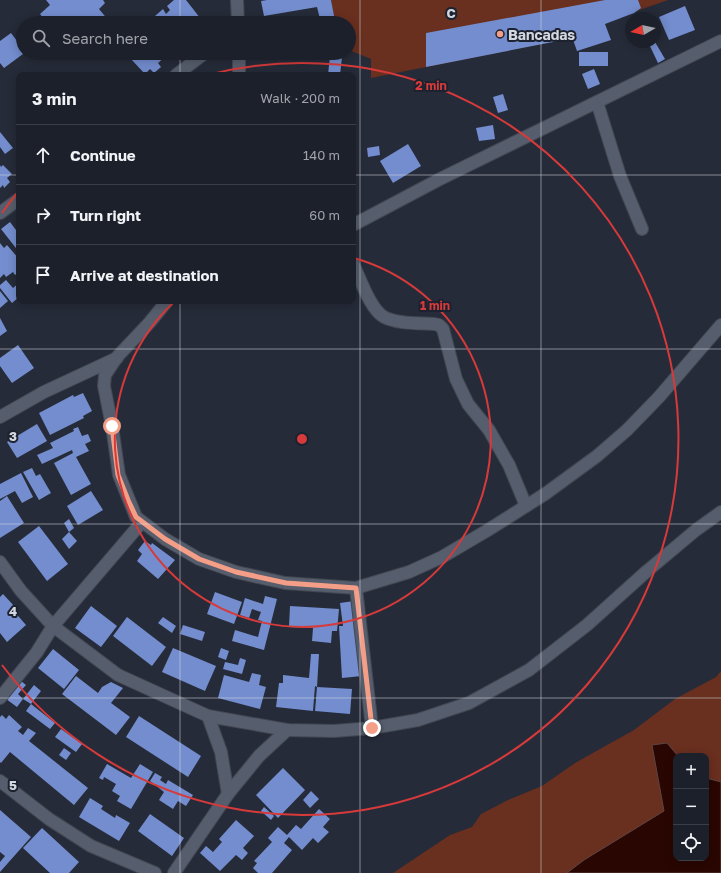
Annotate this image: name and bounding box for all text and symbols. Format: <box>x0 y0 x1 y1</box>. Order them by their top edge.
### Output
text: C <box>446 5 456 21</box>
north arrow <box>625 12 661 48</box>
search box <box>16 16 356 60</box>
place label: Bancadas <box>508 26 575 43</box>
icon: search <box>30 27 52 49</box>
text: Search here <box>62 29 148 47</box>
marker: Bancadas <box>495 29 505 39</box>
text: 2 min <box>415 78 447 93</box>
text: 3 min <box>32 88 76 109</box>
text: Walk · 200 m <box>260 90 340 106</box>
icon: ahead <box>32 144 54 166</box>
text: Continue <box>70 146 136 164</box>
text: 140 m <box>303 147 340 163</box>
icon: right <box>32 204 54 226</box>
text: Turn right <box>70 206 141 224</box>
text: 60 m <box>309 207 340 223</box>
icon: arrive <box>32 264 54 286</box>
text: Arrive at destination <box>70 266 219 284</box>
text: 1 min <box>420 298 450 313</box>
route start <box>103 417 121 435</box>
text: 3 <box>9 428 17 444</box>
centre of rings <box>295 432 309 446</box>
text: 4 <box>9 603 17 619</box>
route end <box>363 719 381 737</box>
map controls <box>673 753 709 861</box>
button: + <box>673 753 709 789</box>
text: 5 <box>9 777 17 793</box>
button: − <box>673 789 709 825</box>
button: locate <box>673 825 709 861</box>

